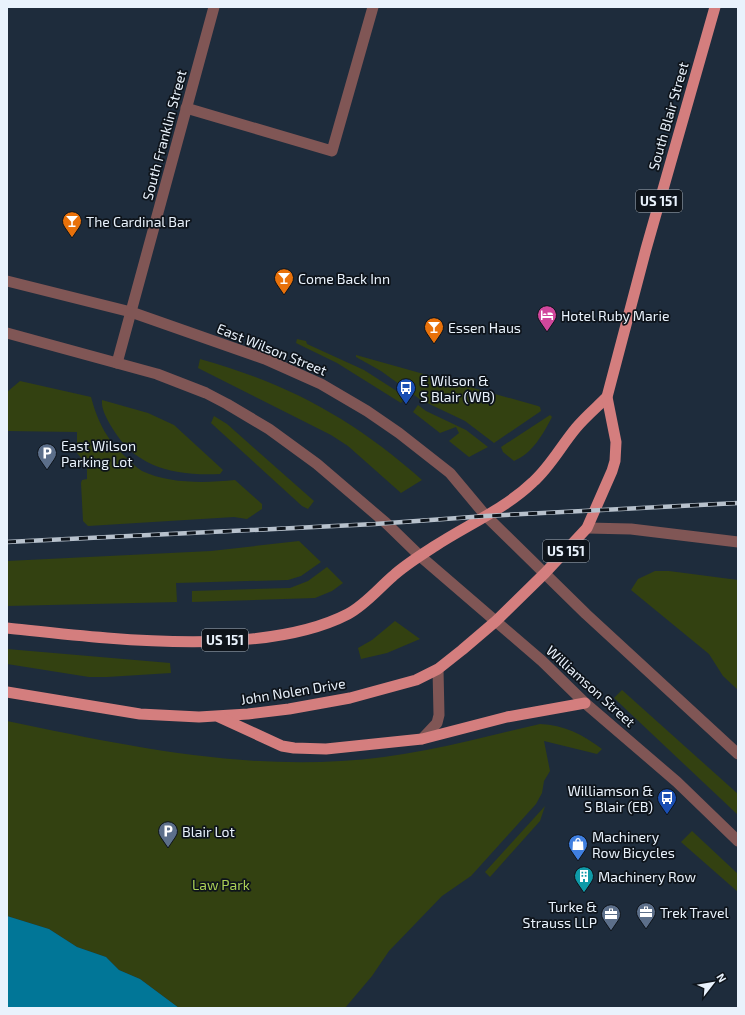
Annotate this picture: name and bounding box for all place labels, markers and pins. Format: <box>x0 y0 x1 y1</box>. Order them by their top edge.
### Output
bar icon: The Cardinal Bar <box>61 210 83 238</box>
place label: The Cardinal Bar <box>86 213 191 230</box>
bar icon: Come Back Inn <box>273 267 295 295</box>
place label: Come Back Inn <box>298 270 390 287</box>
hotel icon: Hotel Ruby Marie <box>536 304 558 332</box>
place label: Hotel Ruby Marie <box>561 307 669 324</box>
bar icon: Essen Haus <box>423 316 445 344</box>
place label: Essen Haus <box>448 319 521 336</box>
place label: E Wilson & S Blair (WB) <box>420 372 495 405</box>
bus stop icon: E Wilson & S Blair (WB) <box>395 377 417 405</box>
place label: East Wilson Parking Lot <box>61 437 136 470</box>
parking icon: East Wilson Parking Lot <box>36 442 58 470</box>
place label: Williamson & S Blair (EB) <box>567 782 653 815</box>
bus stop icon: Williamson & S Blair (EB) <box>656 787 678 815</box>
parking icon: Blair Lot <box>157 820 179 848</box>
place label: Blair Lot <box>182 823 235 840</box>
place label: Machinery Row Bicycles <box>592 828 675 861</box>
shop icon: Machinery Row Bicycles <box>567 833 589 861</box>
building icon: Machinery Row <box>573 865 595 893</box>
place label: Machinery Row <box>598 868 696 885</box>
place label: Turke & Strauss LLP <box>523 898 597 931</box>
office icon: Trek Travel <box>635 901 657 929</box>
office icon: Turke & Strauss LLP <box>600 903 622 931</box>
place label: Trek Travel <box>660 904 730 921</box>

